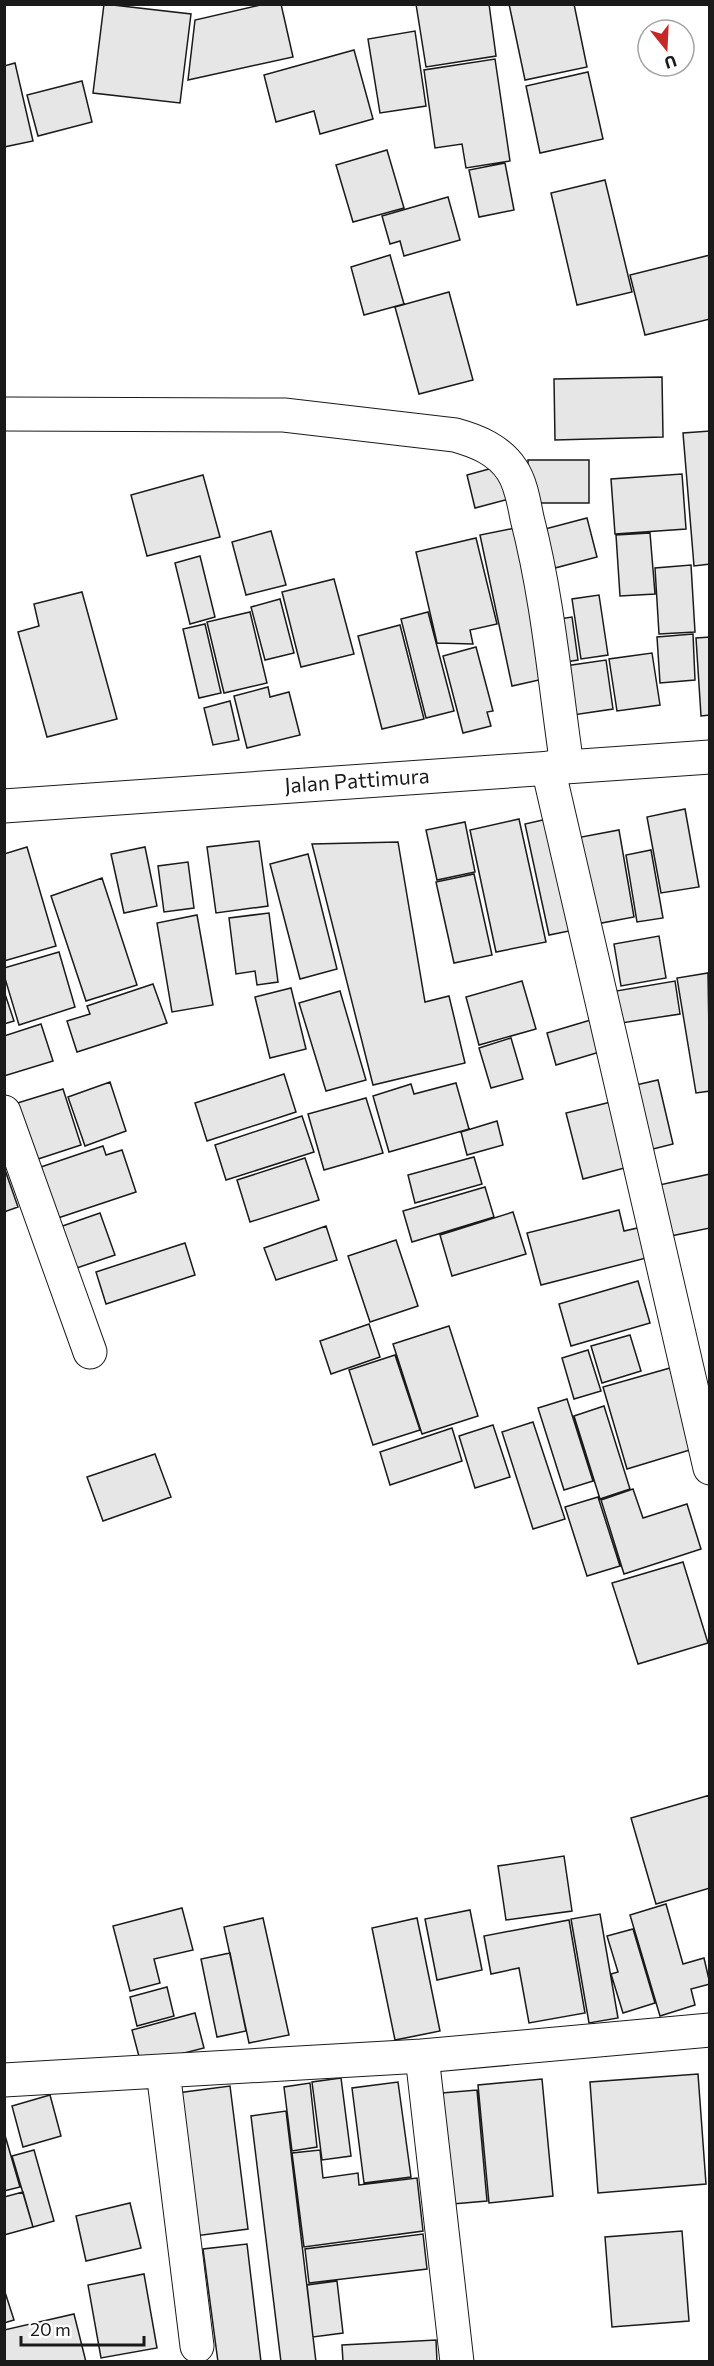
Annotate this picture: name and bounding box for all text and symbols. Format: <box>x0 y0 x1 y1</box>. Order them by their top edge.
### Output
north arrow <box>636 18 696 78</box>
text: U <box>662 52 679 74</box>
street label: Jalan Pattimura <box>283 762 430 797</box>
scale bar <box>21 2309 144 2347</box>
text: 20 m <box>30 2318 71 2340</box>

